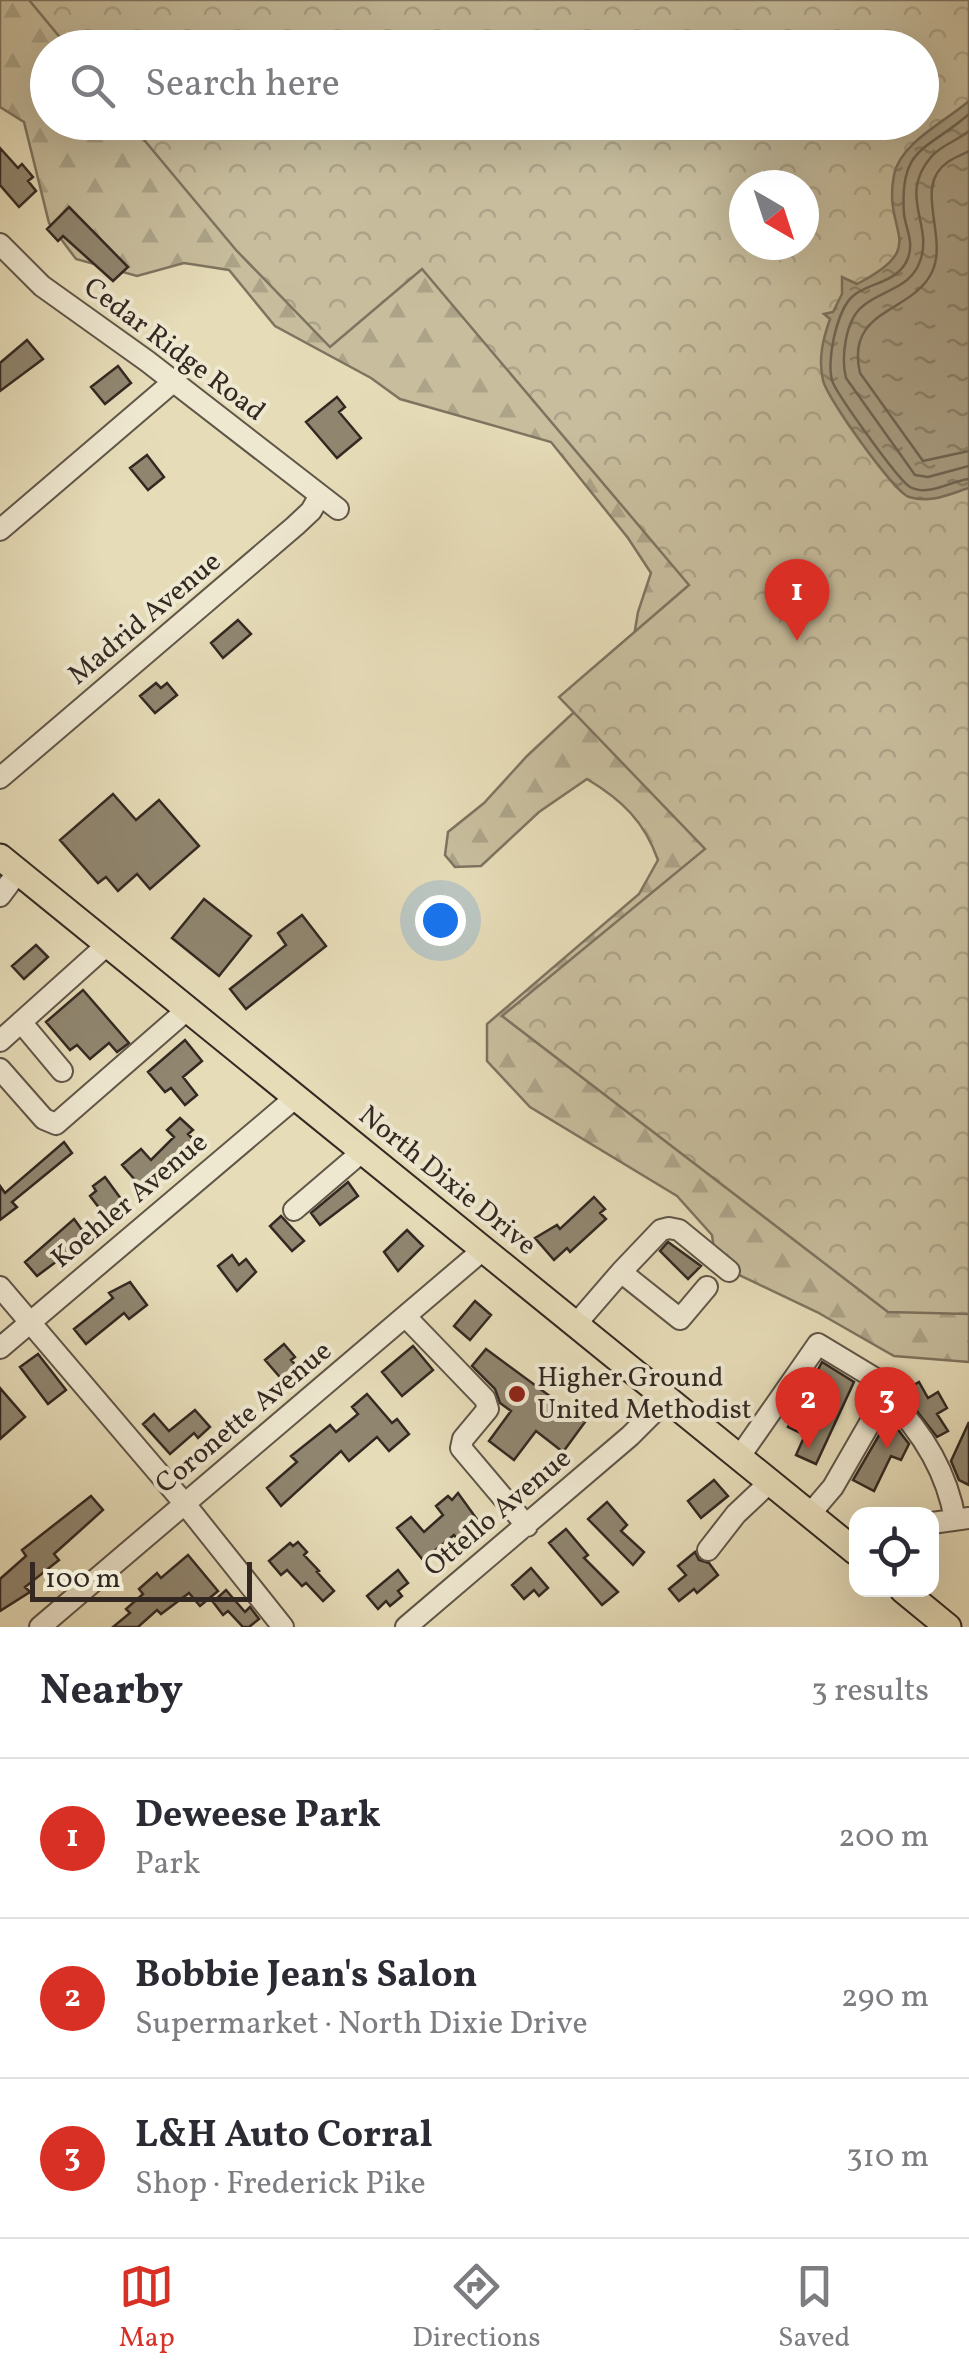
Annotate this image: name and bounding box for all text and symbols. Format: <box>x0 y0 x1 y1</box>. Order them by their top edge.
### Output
search box <box>30 30 939 140</box>
icon: search <box>65 58 120 113</box>
text: Search here <box>145 59 340 112</box>
north arrow <box>729 170 819 260</box>
street label: Cedar Ridge Road <box>75 269 273 431</box>
street label: Madrid Avenue <box>60 543 230 695</box>
pin: 1 <box>764 558 830 641</box>
your location <box>415 895 466 946</box>
street label: North Dixie Drive <box>350 1097 544 1265</box>
street label: Koehler Avenue <box>43 1124 217 1278</box>
street label: Coronette Avenue <box>147 1333 341 1503</box>
place label: Higher Ground United Methodist <box>537 1359 751 1430</box>
pin: 2 <box>776 1366 840 1449</box>
pin: 3 <box>854 1366 920 1449</box>
marker: Higher Ground United Methodist <box>506 1383 528 1405</box>
street label: Ottello Avenue <box>416 1440 580 1586</box>
map controls <box>849 1507 939 1597</box>
button: locate <box>849 1507 939 1597</box>
scale bar <box>30 1557 252 1602</box>
text: 100 m <box>45 1560 120 1599</box>
text: Nearby <box>40 1663 183 1722</box>
text: 3 results <box>811 1670 929 1714</box>
text: Deweese Park <box>135 1790 381 1843</box>
text: 1 <box>66 1816 79 1860</box>
text: 200 m <box>838 1816 929 1860</box>
text: Park <box>135 1843 200 1887</box>
text: Bobbie Jean's Salon <box>135 1950 478 2003</box>
text: 2 <box>64 1976 81 2020</box>
text: 290 m <box>841 1976 929 2020</box>
text: Supermarket · North Dixie Drive <box>135 2003 588 2047</box>
text: L&H Auto Corral <box>135 2110 433 2163</box>
text: 3 <box>64 2136 81 2180</box>
text: 310 m <box>846 2136 929 2180</box>
text: Shop · Frederick Pike <box>135 2163 426 2207</box>
tab: Map <box>119 2259 175 2358</box>
tab: Directions <box>412 2259 541 2358</box>
tab: Saved <box>778 2259 850 2358</box>

